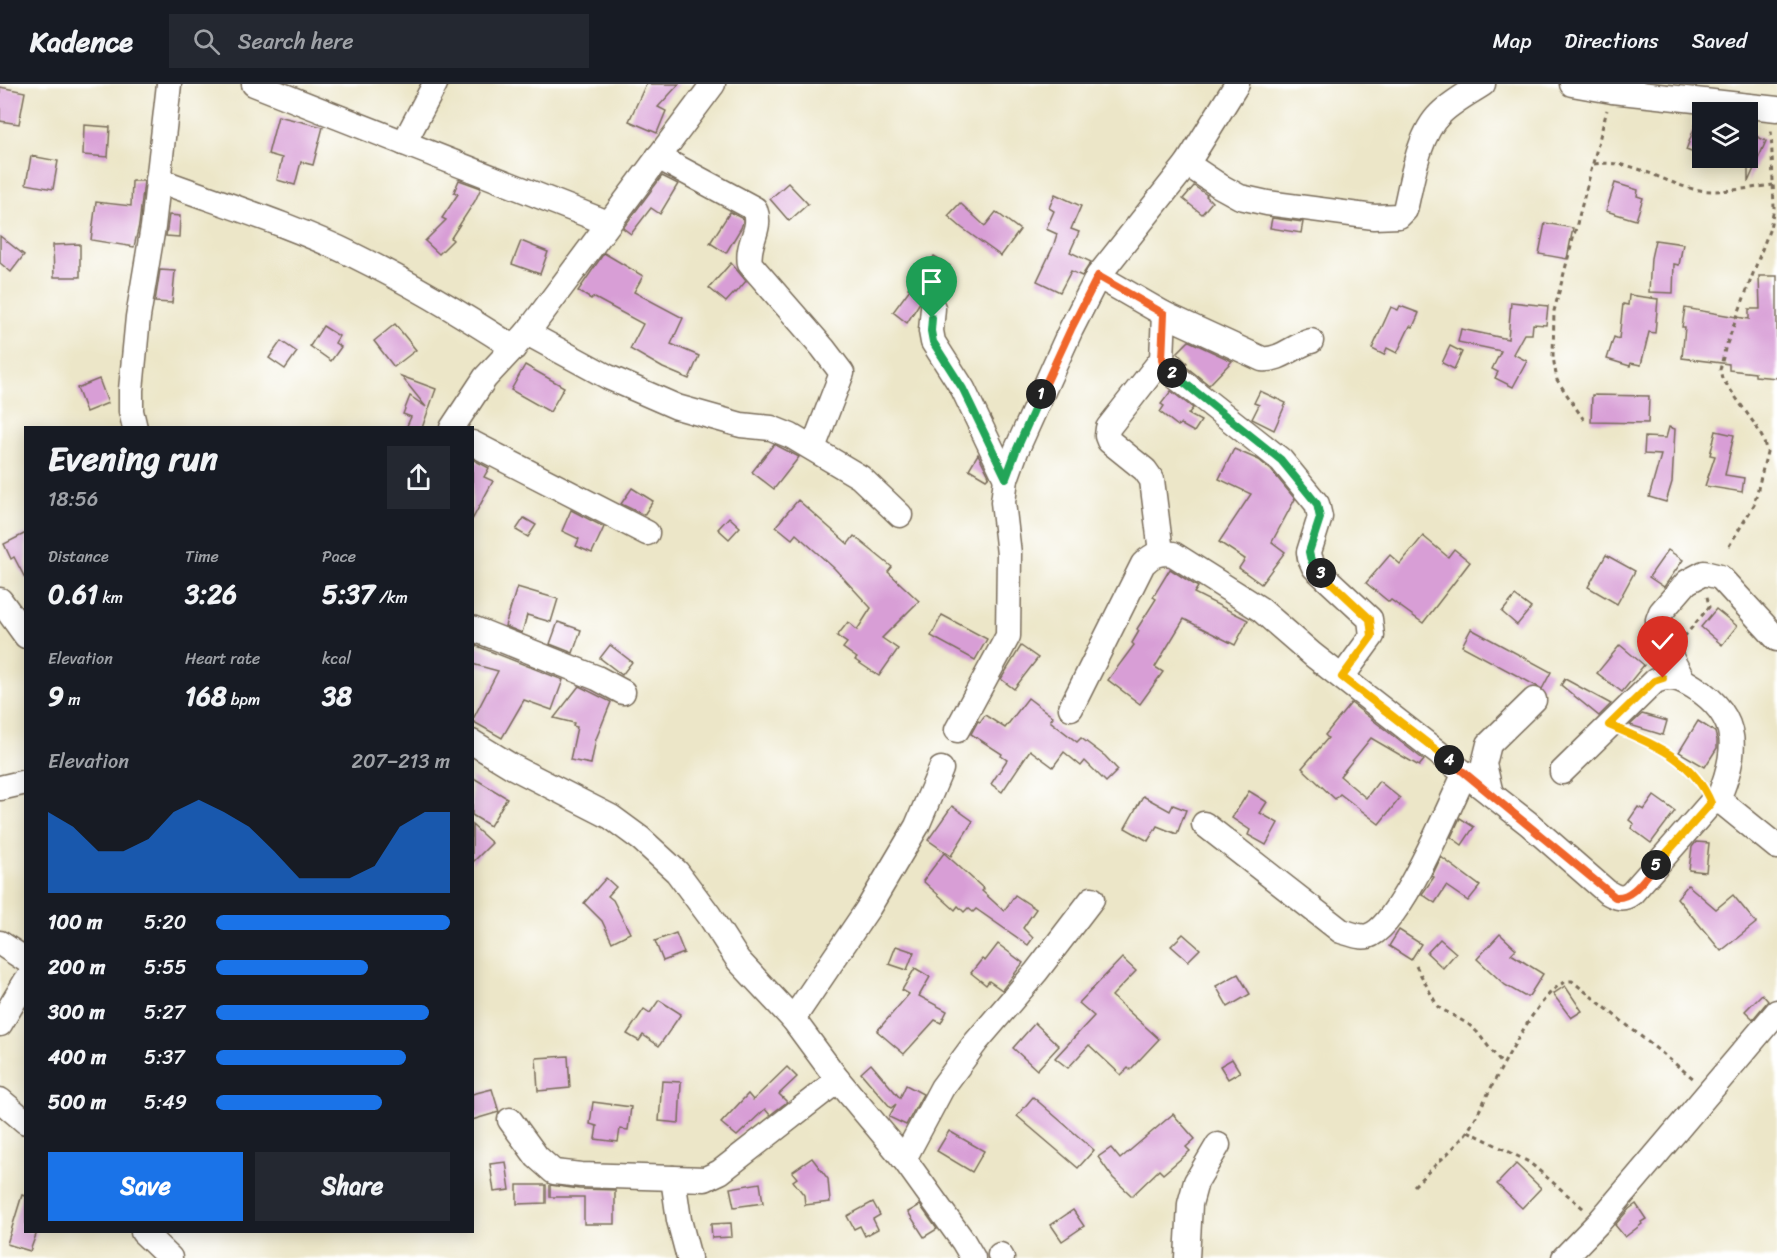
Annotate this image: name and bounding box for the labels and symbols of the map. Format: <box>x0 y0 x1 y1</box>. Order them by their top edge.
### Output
pin <box>906 256 957 318</box>
pin: 2 <box>1157 358 1187 388</box>
pin: 1 <box>1026 379 1056 409</box>
pin: 3 <box>1306 558 1336 588</box>
pin <box>1637 616 1688 678</box>
pin: 4 <box>1434 745 1464 775</box>
pin: 5 <box>1641 850 1671 880</box>

